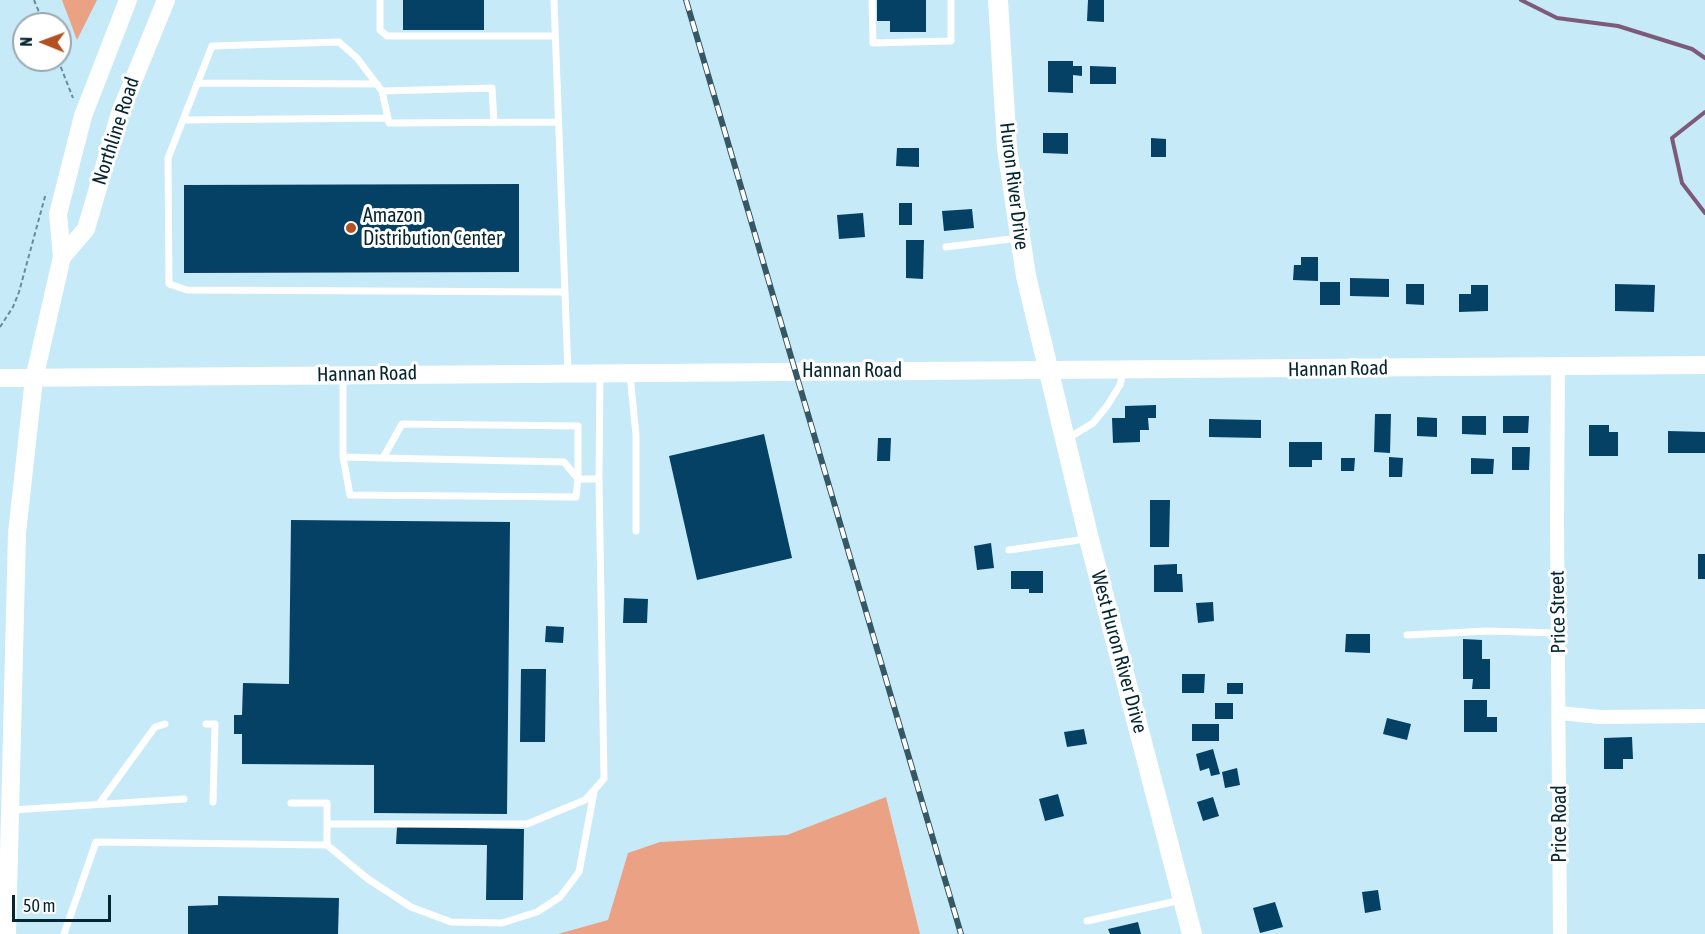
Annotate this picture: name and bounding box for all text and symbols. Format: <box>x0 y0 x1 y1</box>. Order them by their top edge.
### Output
north arrow <box>12 12 72 72</box>
text: N <box>17 37 35 47</box>
street label: Northline Road <box>87 74 145 188</box>
street label: Huron River Drive <box>994 121 1034 251</box>
place label: Amazon Distribution Center <box>363 204 502 251</box>
marker: Amazon Distribution Center <box>344 221 358 235</box>
street label: Hannan Road <box>1288 356 1388 382</box>
street label: Hannan Road <box>802 359 902 383</box>
street label: Hannan Road <box>317 361 417 387</box>
street label: West Huron River Drive <box>1086 568 1152 736</box>
street label: Price Street <box>1545 570 1571 654</box>
street label: Price Road <box>1548 785 1572 863</box>
scale bar <box>15 883 114 921</box>
text: 50 m <box>23 895 55 916</box>

